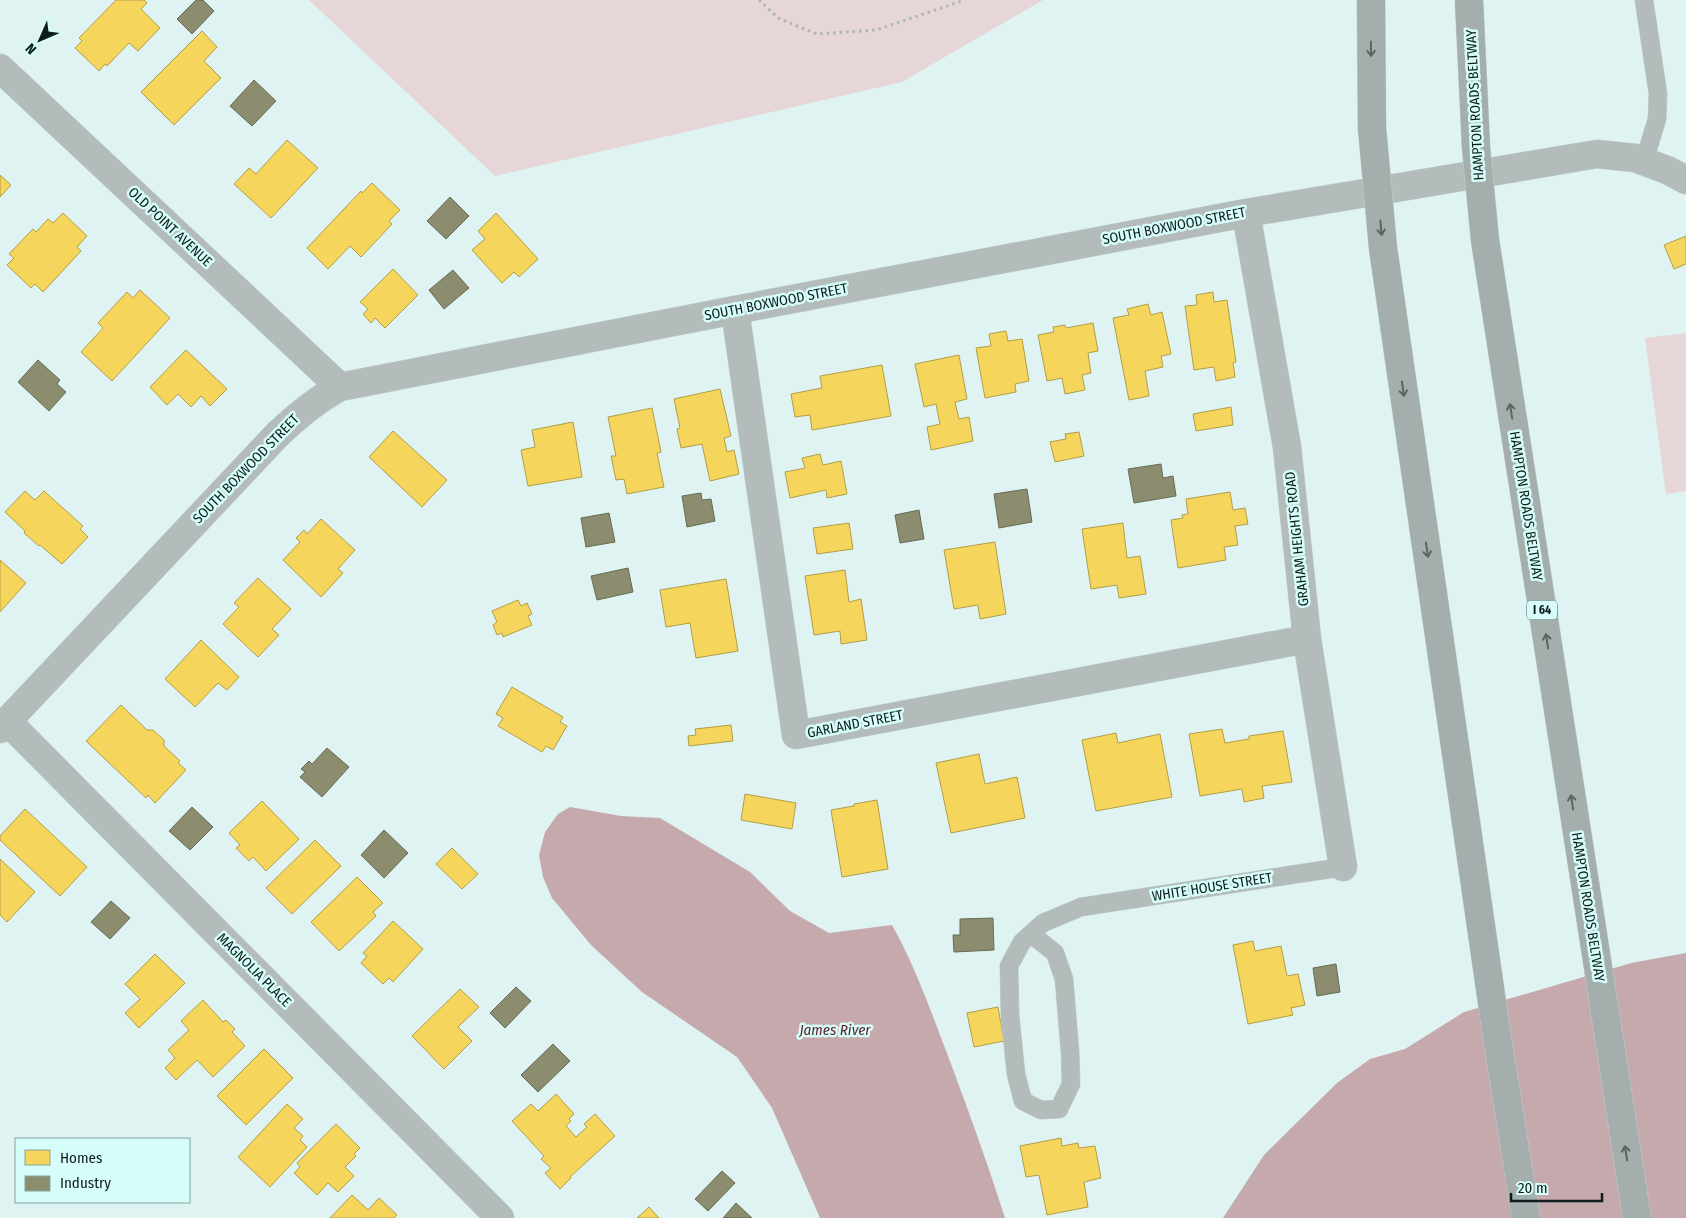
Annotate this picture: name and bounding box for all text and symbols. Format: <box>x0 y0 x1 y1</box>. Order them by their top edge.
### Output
north arrow <box>15 15 65 65</box>
street label: HAMPTON ROADS BELTWAY <box>1463 29 1487 181</box>
text: N <box>22 40 40 58</box>
one-way arrow <box>1366 40 1376 56</box>
street label: OLD POINT AVENUE <box>124 184 216 271</box>
street label: SOUTH BOXWOOD STREET <box>1101 204 1247 248</box>
one-way arrow <box>1376 220 1386 236</box>
street label: SOUTH BOXWOOD STREET <box>703 280 849 324</box>
one-way arrow <box>1399 381 1409 397</box>
one-way arrow <box>1506 404 1516 420</box>
street label: SOUTH BOXWOOD STREET <box>189 411 303 527</box>
street label: HAMPTON ROADS BELTWAY <box>1506 430 1546 582</box>
street label: GRAHAM HEIGHTS ROAD <box>1281 471 1313 607</box>
one-way arrow <box>1422 542 1432 558</box>
road number: I 64 <box>1527 600 1557 620</box>
one-way arrow <box>1542 634 1552 650</box>
street label: GARLAND STREET <box>806 706 905 742</box>
one-way arrow <box>1566 794 1576 810</box>
street label: HAMPTON ROADS BELTWAY <box>1568 831 1608 983</box>
street label: WHITE HOUSE STREET <box>1151 869 1274 905</box>
street label: MAGNOLIA PLACE <box>214 930 295 1011</box>
water label: James River <box>798 1021 871 1039</box>
legend <box>15 1138 190 1203</box>
one-way arrow <box>1621 1145 1631 1161</box>
text: Homes <box>60 1149 102 1167</box>
scale bar <box>1511 1170 1602 1202</box>
text: Industry <box>60 1174 111 1192</box>
text: 20 m <box>1518 1179 1548 1197</box>

